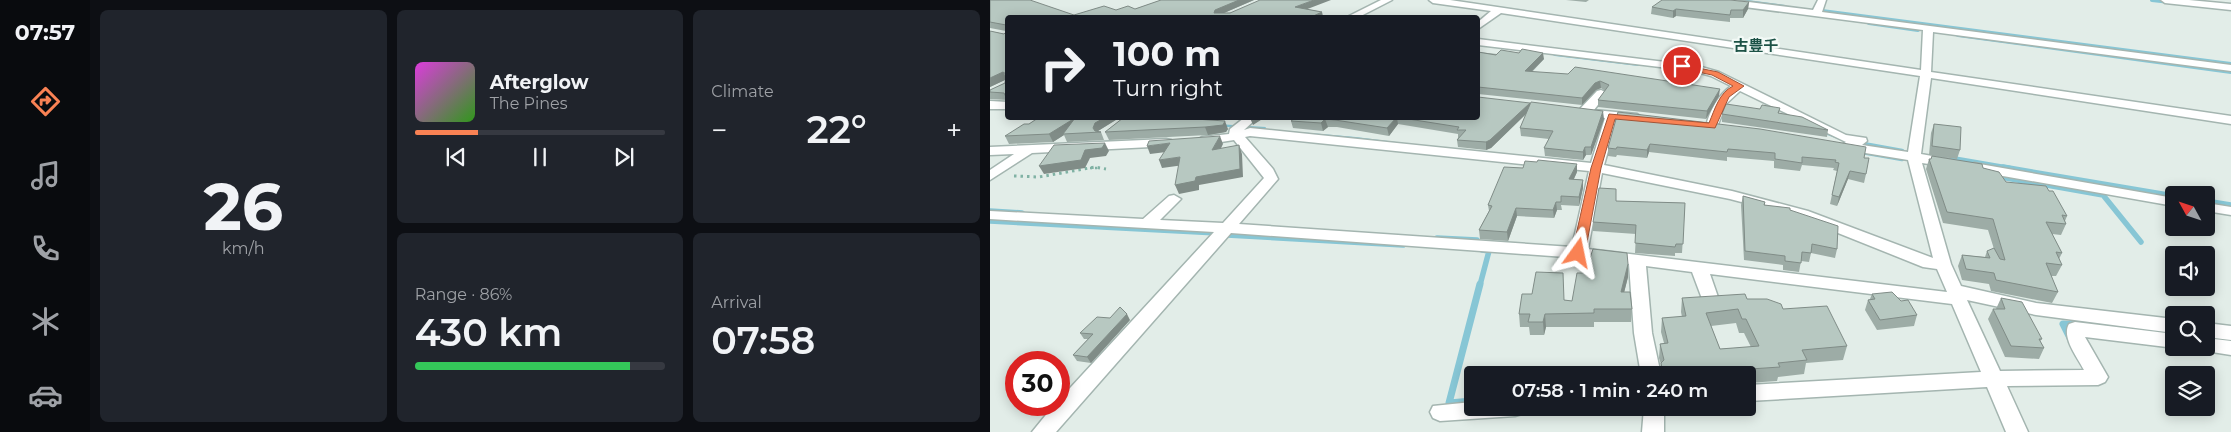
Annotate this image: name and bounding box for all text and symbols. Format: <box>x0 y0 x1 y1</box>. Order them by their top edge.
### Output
text: 07:57 <box>15 19 75 46</box>
text: 100 m <box>1113 32 1221 75</box>
icon: right <box>1030 35 1095 100</box>
district label: 古豊千 <box>1733 36 1779 55</box>
pin <box>1661 45 1703 87</box>
icon: arrive <box>1668 52 1696 80</box>
text: Afterglow <box>490 71 589 94</box>
text: Turn right <box>1113 75 1223 102</box>
text: Climate <box>711 82 774 101</box>
icon: directions <box>28 84 63 119</box>
text: The Pines <box>490 94 568 113</box>
text: 22° <box>807 106 867 153</box>
text: − <box>711 113 727 147</box>
text: + <box>946 113 962 147</box>
icon: previous <box>442 143 470 171</box>
icon: pause <box>526 143 554 171</box>
icon: next <box>610 143 638 171</box>
icon: music <box>28 158 63 193</box>
text: 26 <box>203 167 283 246</box>
north arrow <box>2165 186 2215 236</box>
map controls <box>2165 186 2215 416</box>
position arrow <box>1551 226 1603 278</box>
icon: phone <box>28 231 63 266</box>
text: km/h <box>222 239 265 258</box>
button: sound <box>2165 246 2215 296</box>
text: Range · 86% <box>415 285 512 304</box>
text: Arrival <box>711 293 762 312</box>
icon: climate <box>28 304 63 339</box>
button: search <box>2165 306 2215 356</box>
text: 430 km <box>415 309 562 356</box>
text: 07:58 <box>711 317 815 364</box>
speed limit sign: 30 <box>1005 351 1070 416</box>
button: layers <box>2165 366 2215 416</box>
icon: car <box>28 378 63 413</box>
text: 07:58 · 1 min · 240 m <box>1512 379 1708 402</box>

